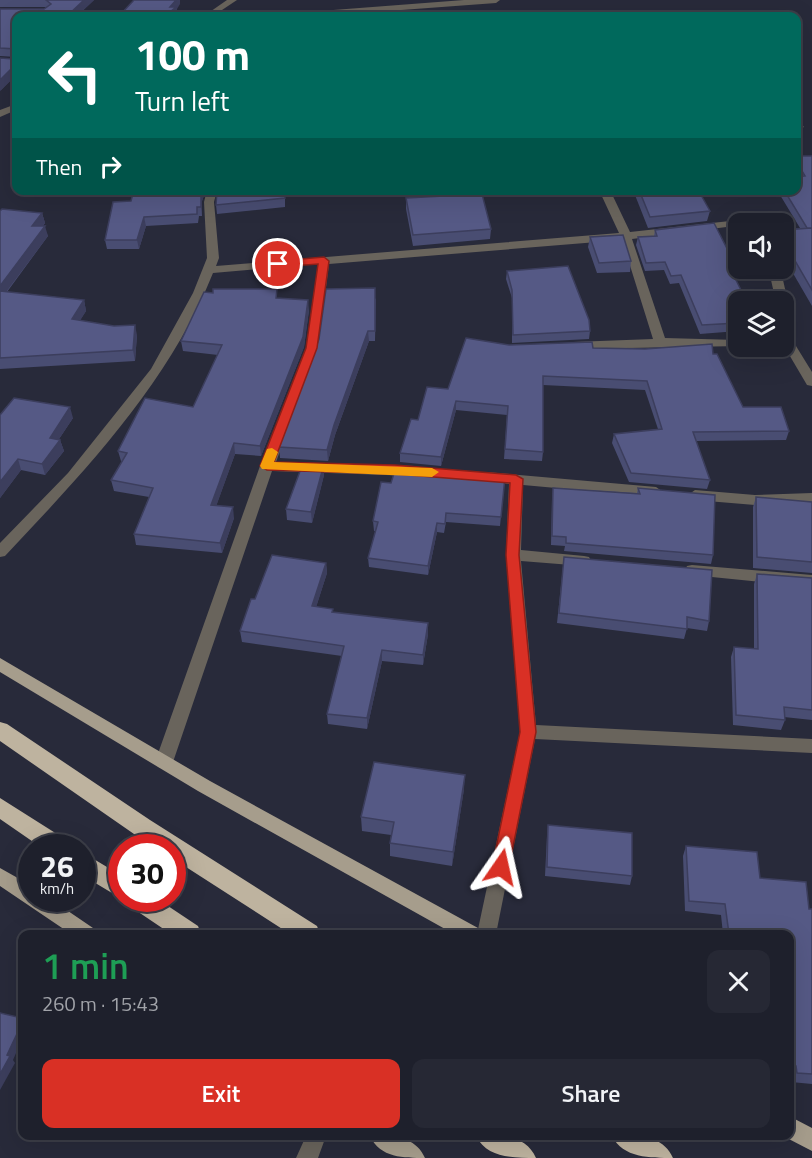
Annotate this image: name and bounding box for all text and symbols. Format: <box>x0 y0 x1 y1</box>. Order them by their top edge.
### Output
text: 100 m <box>135 22 250 86</box>
icon: left <box>36 36 114 114</box>
text: Turn left <box>135 80 229 121</box>
text: Then <box>36 150 82 184</box>
icon: right <box>94 150 127 183</box>
map controls <box>728 213 794 357</box>
button: sound <box>728 213 794 279</box>
pin <box>252 238 303 289</box>
icon: arrive <box>261 247 294 280</box>
button: layers <box>728 291 794 357</box>
speed limit sign: 30 <box>108 834 186 912</box>
position arrow <box>469 835 533 899</box>
text: 26 <box>40 843 74 889</box>
text: km/h <box>40 877 74 900</box>
text: 1 min <box>42 938 129 993</box>
button: close <box>707 950 770 1013</box>
text: 260 m · 15:43 <box>42 988 159 1019</box>
button: Exit <box>42 1059 400 1128</box>
button: Share <box>412 1059 770 1128</box>

